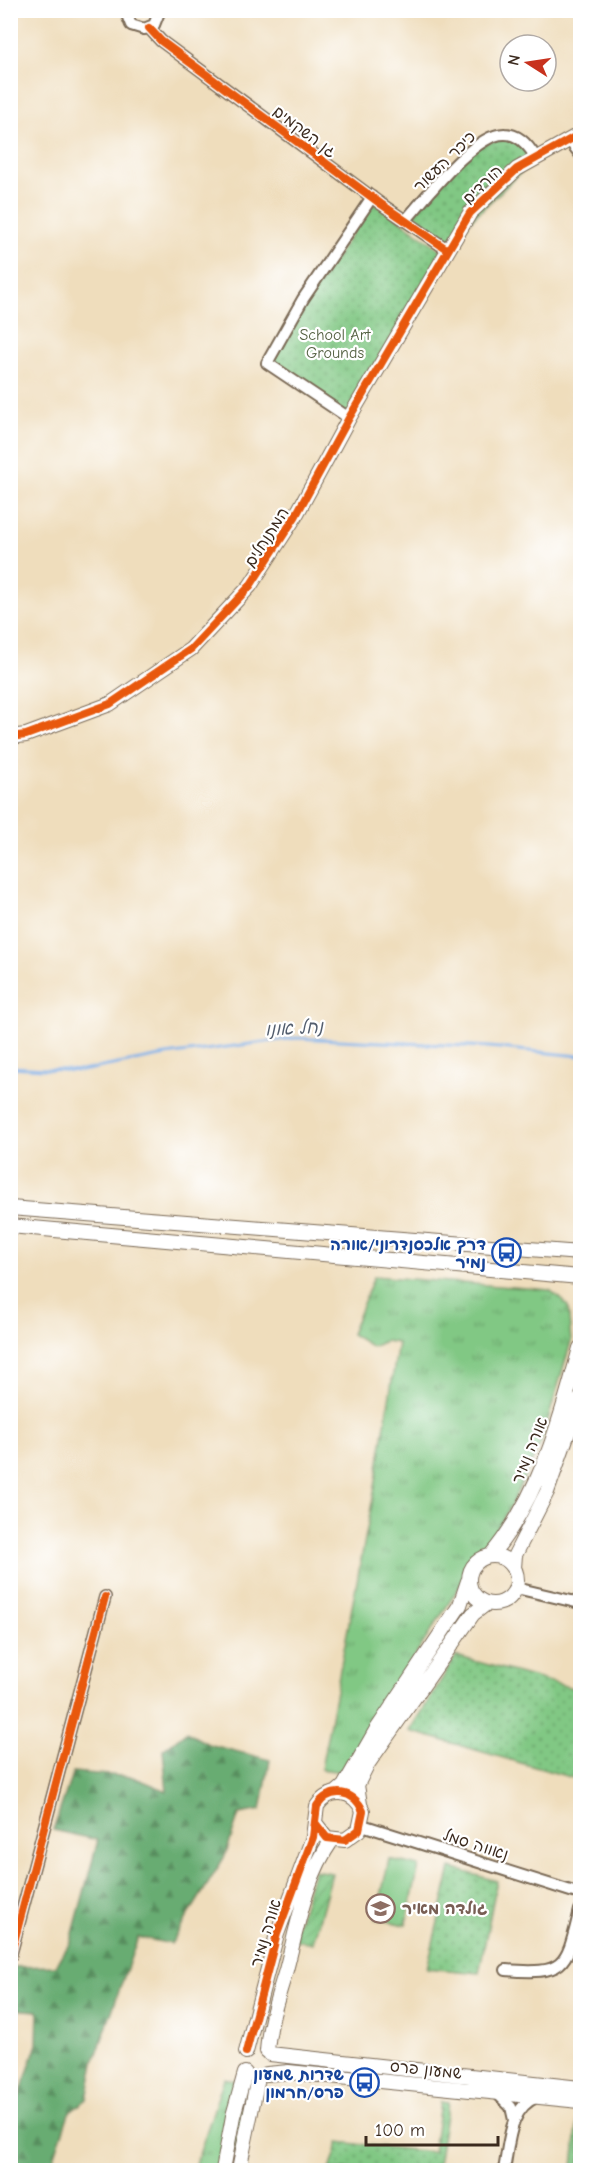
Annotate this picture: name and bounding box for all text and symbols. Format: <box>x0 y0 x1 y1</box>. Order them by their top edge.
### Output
north arrow <box>498 33 558 93</box>
text: N <box>504 53 524 67</box>
street label: גן השקמים <box>269 102 339 162</box>
street label: כיכר העשור <box>410 128 479 196</box>
street label: הורדים <box>459 162 506 208</box>
park label: School Art Grounds <box>299 326 371 362</box>
street label: המתנחלים <box>241 504 293 571</box>
water label: נחל אונו <box>264 1016 325 1041</box>
place label: דרך אלכסנדרוני/אורה נמיר <box>330 1236 486 1272</box>
bus stop icon: דרך אלכסנדרוני/אורה נמיר <box>491 1237 523 1269</box>
street label: אורה נמיר <box>508 1414 551 1486</box>
street label: נאווה סמל <box>441 1826 511 1864</box>
school or university icon: גולדה מאיר <box>365 1892 397 1924</box>
street label: אורה נמיר <box>247 1897 285 1970</box>
place label: גולדה מאיר <box>402 1900 487 1918</box>
street label: שמעון פרס <box>389 2057 463 2083</box>
place label: שדרות שמעון פרס/חרמון <box>253 2066 345 2103</box>
bus stop icon: שדרות שמעון פרס/חרמון <box>349 2067 381 2099</box>
scale bar <box>366 2109 498 2147</box>
text: 100 m <box>375 2120 425 2141</box>

